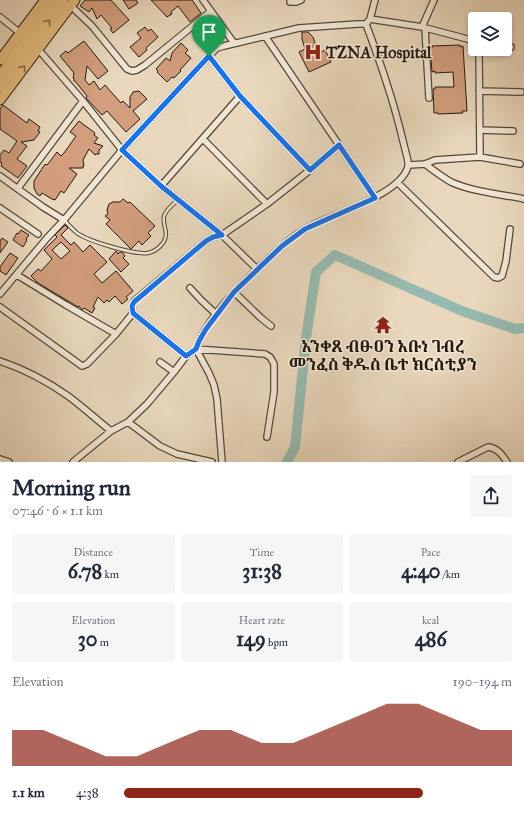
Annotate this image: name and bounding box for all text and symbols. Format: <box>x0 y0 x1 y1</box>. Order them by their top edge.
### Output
map controls <box>468 12 512 56</box>
button: layers <box>468 12 512 56</box>
pin <box>192 15 226 56</box>
one-way arrow <box>43 19 50 26</box>
icon: arrive <box>198 21 220 43</box>
hospital icon: TZNA Hospital <box>303 42 323 62</box>
place label: TZNA Hospital <box>325 43 432 63</box>
one-way arrow <box>18 66 25 73</box>
temple icon: አንቀጸ ብፁዐን አቡነ ገብረ መንፈስ ቅዱስ ቤተ ክርስቲያን <box>373 315 393 335</box>
place label: አንቀጸ ብፁዐን አቡነ ገብረ መንፈስ ቅዱስ ቤተ ክርስቲያን <box>289 337 477 374</box>
text: Morning run <box>12 474 131 501</box>
button: share <box>470 475 512 517</box>
text: 07:46 · 6 × 1.1 km <box>12 503 103 519</box>
text: Distance <box>74 546 113 559</box>
text: Time <box>250 546 274 559</box>
text: Pace <box>421 546 441 559</box>
text: 6.78 <box>68 559 102 583</box>
text: 31:38 <box>242 559 282 583</box>
text: 4:40 <box>401 559 440 583</box>
text: km <box>102 568 119 581</box>
text: /km <box>440 568 460 581</box>
text: Elevation <box>71 614 115 627</box>
text: Heart rate <box>239 614 285 627</box>
text: kcal <box>422 614 439 627</box>
text: 30 <box>78 627 97 651</box>
text: 149 <box>236 627 266 651</box>
text: 486 <box>415 627 447 651</box>
text: m <box>97 636 109 649</box>
text: bpm <box>266 636 288 649</box>
text: Elevation <box>12 674 64 690</box>
text: 190–194 m <box>453 674 512 690</box>
text: 1.1 km <box>12 785 45 801</box>
text: 4:38 <box>76 785 99 801</box>

